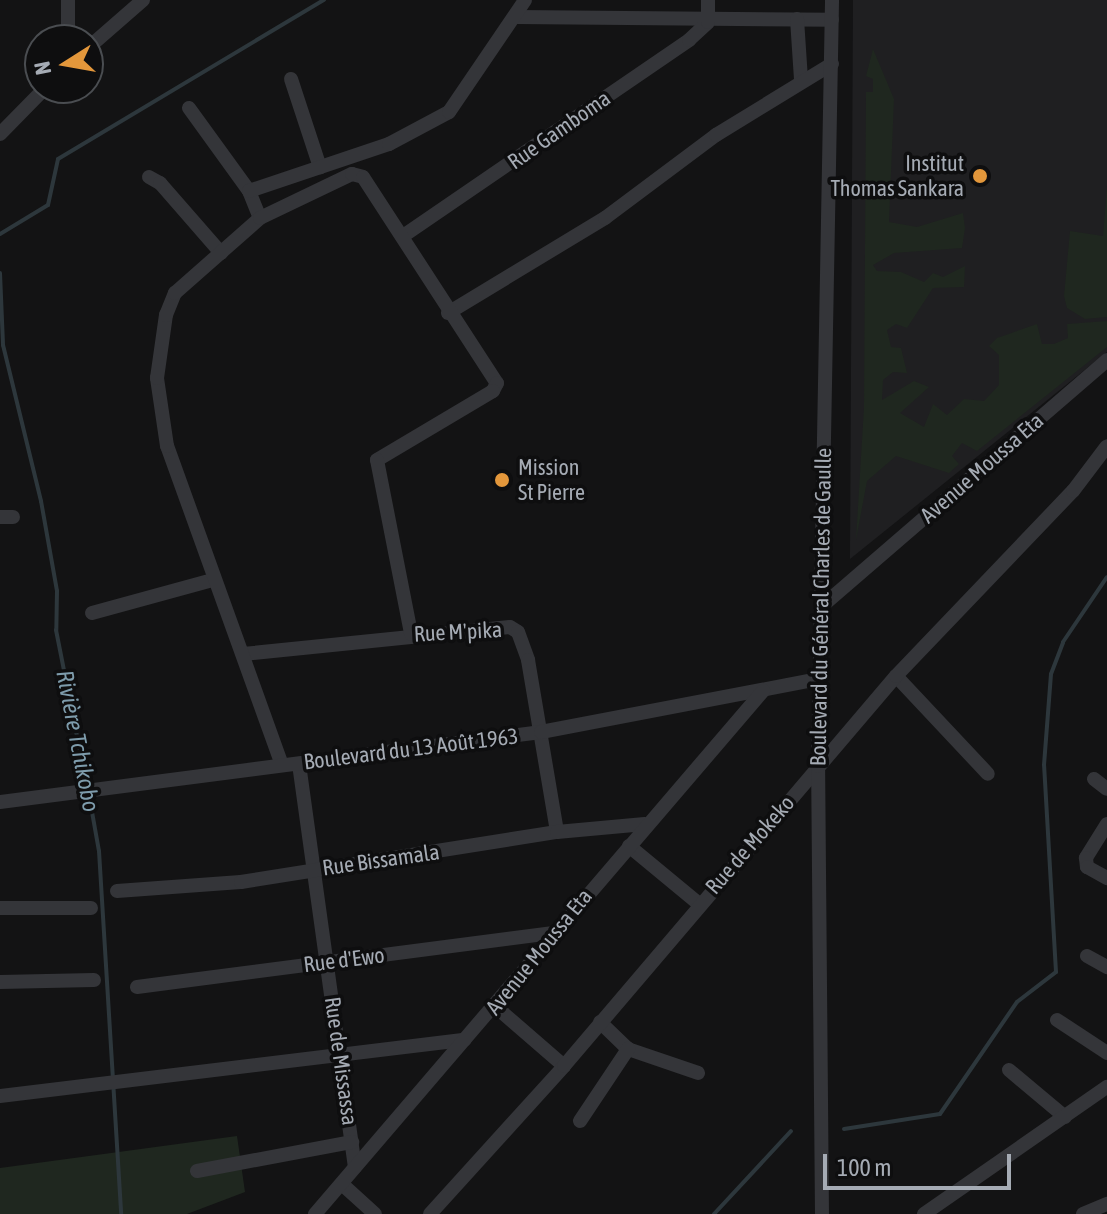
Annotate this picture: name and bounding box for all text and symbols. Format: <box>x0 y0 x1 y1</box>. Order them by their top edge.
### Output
north arrow <box>24 24 104 104</box>
text: N <box>28 59 56 77</box>
street label: Rue Gamboma <box>503 85 615 175</box>
place label: Institut Thomas Sankara <box>831 150 964 202</box>
marker: Institut Thomas Sankara <box>971 167 989 185</box>
street label: Avenue Moussa Eta <box>915 407 1049 529</box>
street label: Boulevard du Général Charles de Gaulle <box>805 448 837 766</box>
place label: Mission St Pierre <box>518 454 585 506</box>
marker: Mission St Pierre <box>493 471 511 489</box>
street label: Rue M'pika <box>413 617 503 647</box>
water label: Rivière Tchikobo <box>50 668 106 814</box>
street label: Boulevard du 13 Août 1963 <box>302 723 520 775</box>
street label: Rue de Mokeko <box>700 790 800 900</box>
street label: Rue Bissamala <box>321 839 441 881</box>
street label: Avenue Moussa Eta <box>480 884 598 1020</box>
street label: Rue d'Ewo <box>302 942 386 978</box>
street label: Rue de Missassa <box>319 995 363 1127</box>
scale bar <box>827 1138 1015 1188</box>
text: 100 m <box>837 1154 891 1181</box>

